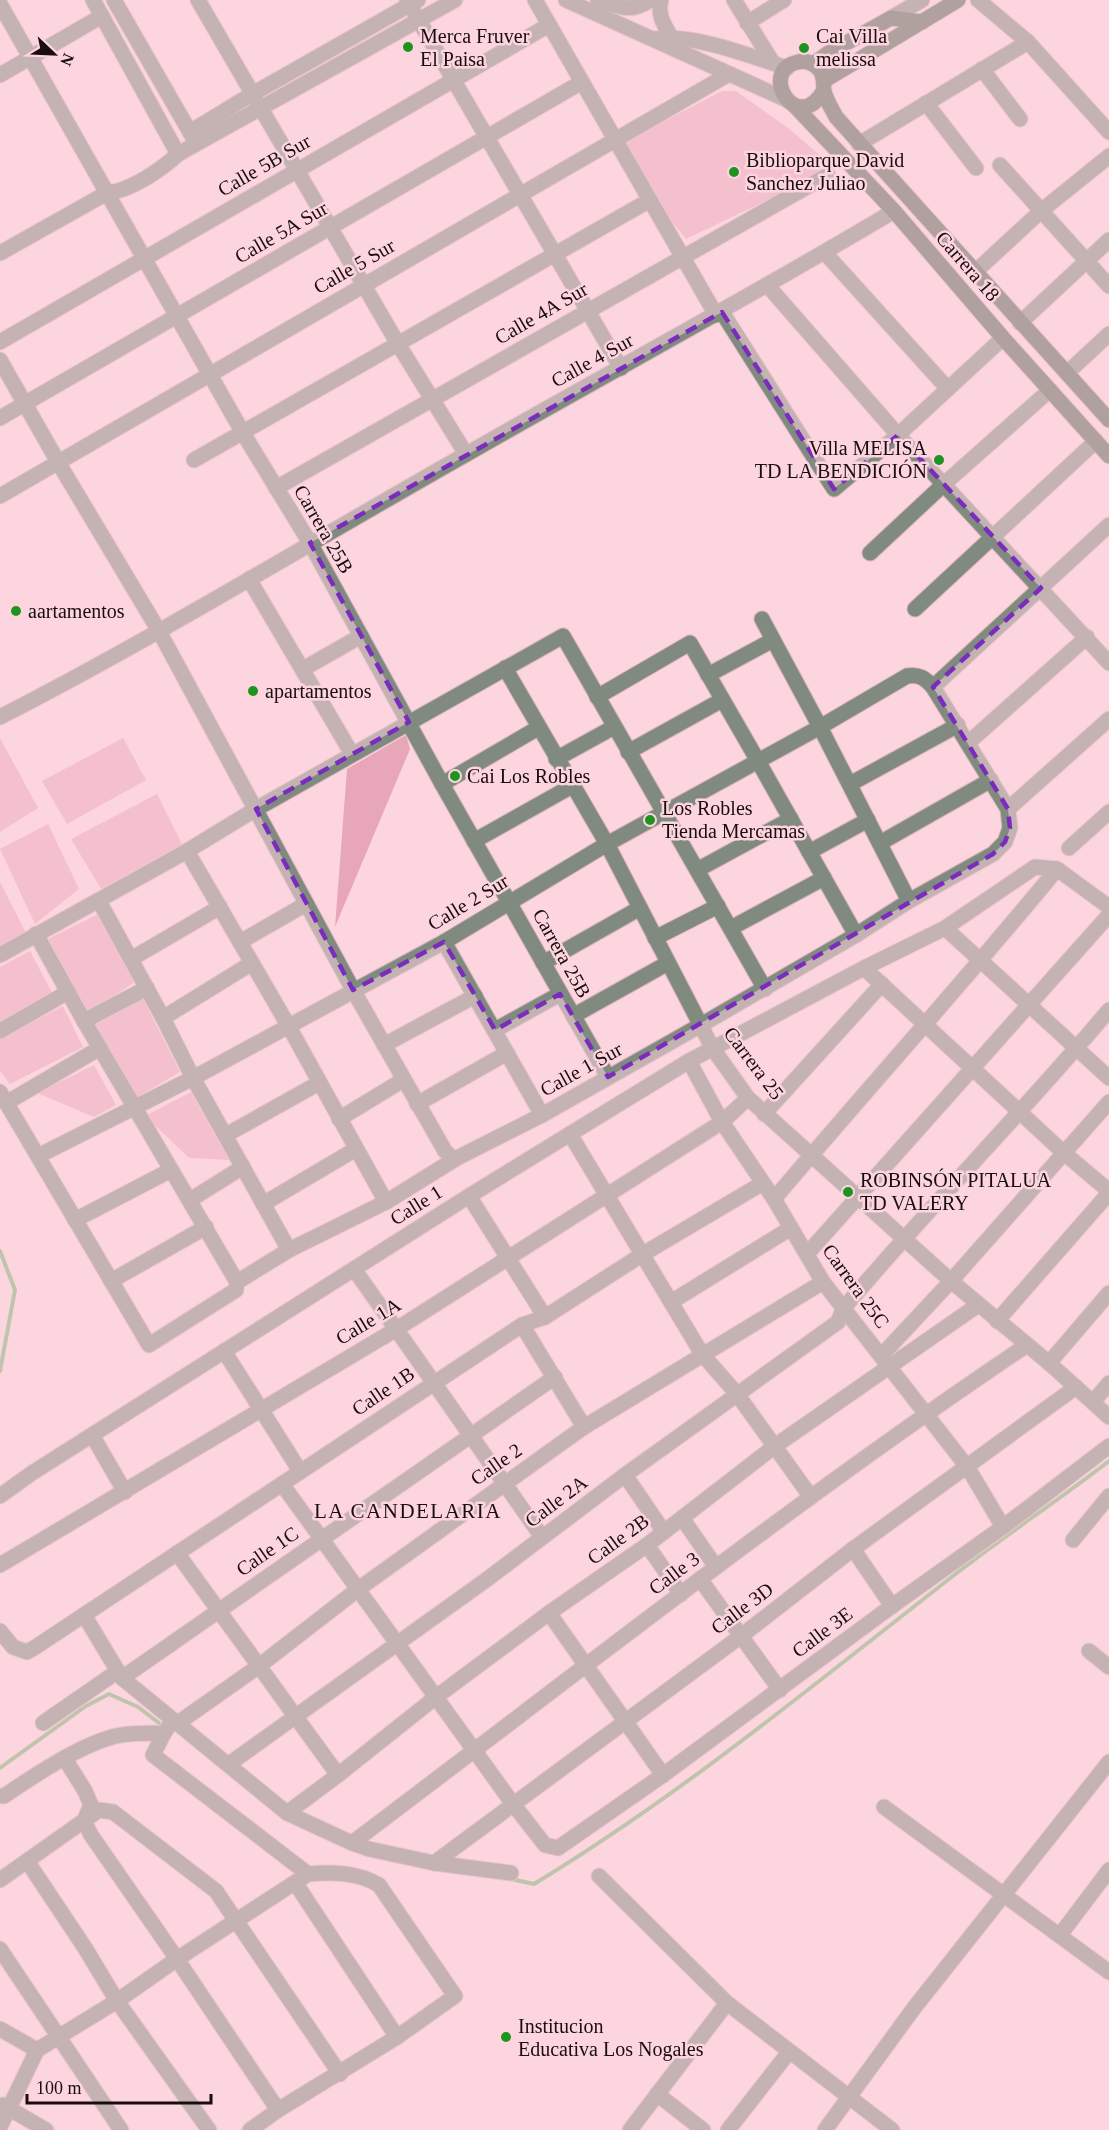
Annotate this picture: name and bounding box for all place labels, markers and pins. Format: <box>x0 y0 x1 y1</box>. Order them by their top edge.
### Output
place label: Merca Fruver El Paisa <box>420 25 530 70</box>
place label: Cai Villa melissa <box>816 25 887 70</box>
marker: Merca Fruver El Paisa <box>401 40 415 54</box>
marker: Cai Villa melissa <box>797 41 811 55</box>
place label: Biblioparque David Sanchez Juliao <box>746 149 904 194</box>
marker: Biblioparque David Sanchez Juliao <box>727 165 741 179</box>
place label: Villa MELISA TD LA BENDICIÓN <box>755 437 928 482</box>
marker: Villa MELISA TD LA BENDICIÓN <box>932 453 946 467</box>
place label: aartamentos <box>28 600 125 622</box>
marker: aartamentos <box>9 604 23 618</box>
place label: apartamentos <box>265 680 372 703</box>
marker: apartamentos <box>246 684 260 698</box>
place label: Cai Los Robles <box>467 765 591 787</box>
marker: Cai Los Robles <box>448 769 462 783</box>
place label: Los Robles Tienda Mercamas <box>662 797 805 842</box>
marker: Los Robles Tienda Mercamas <box>643 813 657 827</box>
place label: ROBINSÓN PITALUA TD VALERY <box>860 1168 1052 1214</box>
marker: ROBINSÓN PITALUA TD VALERY <box>841 1185 855 1199</box>
place label: Institucion Educativa Los Nogales <box>518 2015 704 2061</box>
marker: Institucion Educativa Los Nogales <box>499 2030 513 2044</box>

